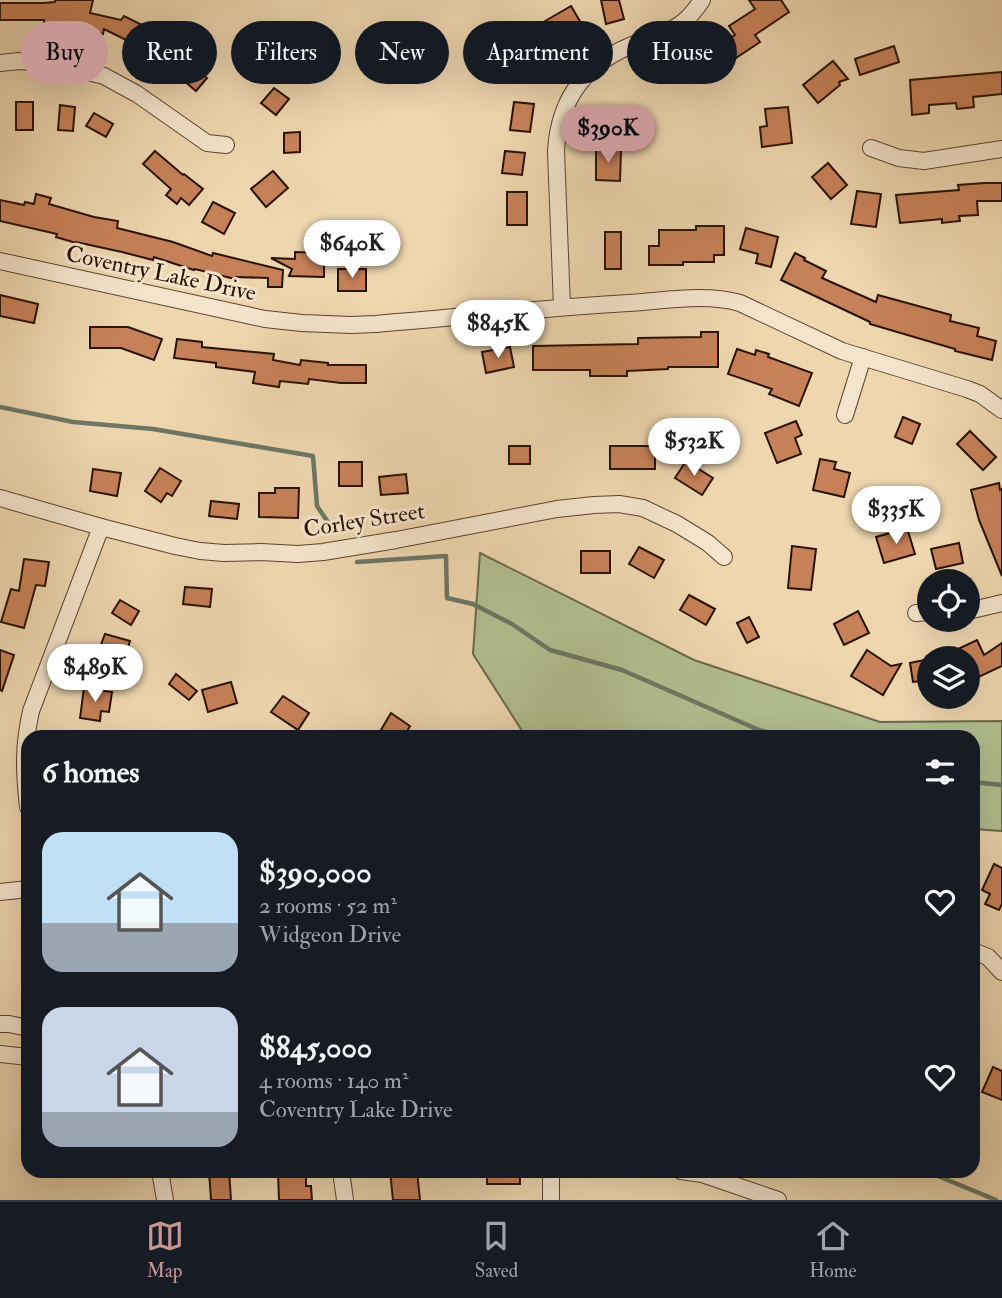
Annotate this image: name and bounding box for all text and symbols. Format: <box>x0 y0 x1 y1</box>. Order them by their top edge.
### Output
chip: Buy <box>21 21 108 84</box>
chip: Rent <box>122 21 217 84</box>
chip: Filters <box>231 21 341 84</box>
chip: New <box>355 21 449 84</box>
chip: Apartment <box>463 21 613 84</box>
chip: House <box>627 21 737 84</box>
pin: $390K <box>559 106 657 165</box>
text: $390K <box>577 113 639 142</box>
pin: $640K <box>303 220 401 280</box>
text: $640K <box>320 228 384 257</box>
street label: Coventry Lake Drive <box>63 239 259 307</box>
pin: $845K <box>449 300 547 360</box>
text: $845K <box>467 308 529 337</box>
pin: $532K <box>645 419 743 478</box>
text: $532K <box>664 426 724 455</box>
pin: $335K <box>847 486 945 546</box>
text: $335K <box>868 494 924 523</box>
street label: Corley Street <box>301 496 427 544</box>
map controls <box>917 569 980 709</box>
button: locate <box>917 569 980 632</box>
pin: $489K <box>46 644 144 704</box>
button: layers <box>917 646 980 709</box>
text: $489K <box>63 652 127 681</box>
icon: filters <box>921 753 959 791</box>
text: 6 homes <box>42 754 140 791</box>
text: $390,000 <box>259 854 372 891</box>
icon: home <box>98 860 182 944</box>
icon: heart <box>921 883 959 921</box>
text: 2 rooms · 52 m² <box>259 891 397 920</box>
text: Widgeon Drive <box>259 920 401 949</box>
text: $845,000 <box>259 1029 372 1066</box>
icon: home <box>98 1035 182 1119</box>
icon: heart <box>921 1058 959 1096</box>
text: 4 rooms · 140 m² <box>259 1066 408 1095</box>
text: Coventry Lake Drive <box>259 1095 453 1124</box>
tab: Map <box>146 1217 184 1283</box>
tab: Saved <box>475 1217 518 1283</box>
tab: Home <box>809 1217 856 1283</box>

